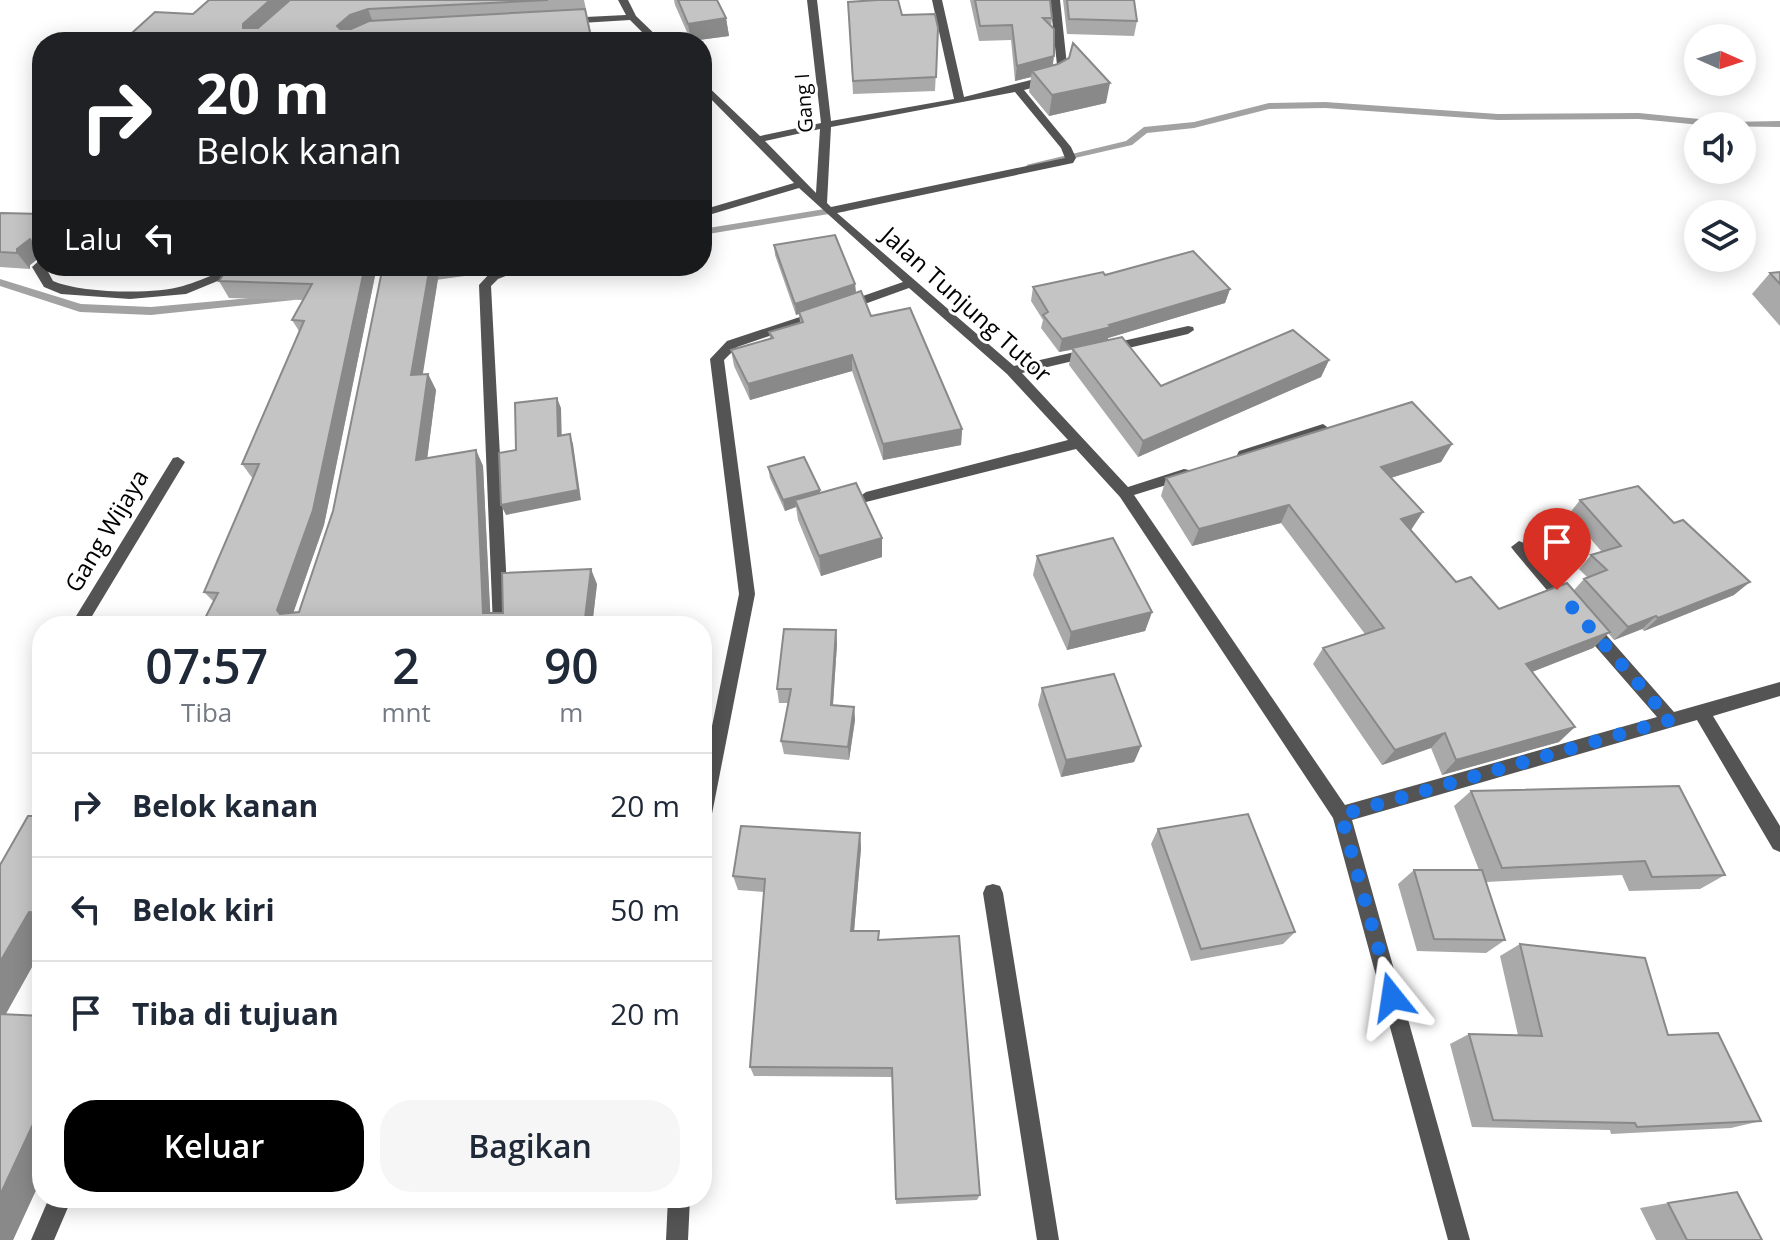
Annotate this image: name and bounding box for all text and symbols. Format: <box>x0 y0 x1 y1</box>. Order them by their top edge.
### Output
north arrow <box>1684 24 1756 96</box>
map controls <box>1684 24 1756 272</box>
text: 20 m <box>196 54 330 130</box>
icon: right <box>64 64 168 168</box>
street label: Gang I <box>788 72 819 134</box>
button: sound <box>1684 112 1756 184</box>
text: Belok kanan <box>196 126 402 175</box>
button: layers <box>1684 200 1756 272</box>
icon: left <box>138 216 182 260</box>
street label: Jalan Tunjung Tutor <box>873 217 1059 389</box>
text: Lalu <box>64 218 122 259</box>
street label: Gang Wijaya <box>56 463 155 598</box>
pin <box>1523 508 1591 590</box>
icon: arrive <box>1535 520 1579 564</box>
text: 07:57 <box>145 633 268 698</box>
text: 2 <box>392 633 420 698</box>
text: 90 <box>544 633 599 698</box>
text: Tiba <box>181 694 232 730</box>
text: mnt <box>381 694 431 730</box>
text: m <box>559 694 583 730</box>
icon: right <box>64 783 108 827</box>
text: Belok kanan <box>132 785 318 826</box>
text: 20 m <box>610 785 680 826</box>
icon: left <box>64 887 108 931</box>
text: Belok kiri <box>132 889 275 930</box>
text: 50 m <box>610 889 680 930</box>
position arrow <box>1350 955 1434 1039</box>
icon: arrive <box>64 991 108 1035</box>
text: Tiba di tujuan <box>132 993 339 1034</box>
text: 20 m <box>610 993 680 1034</box>
button: Keluar <box>64 1100 364 1192</box>
button: Bagikan <box>380 1100 680 1192</box>

